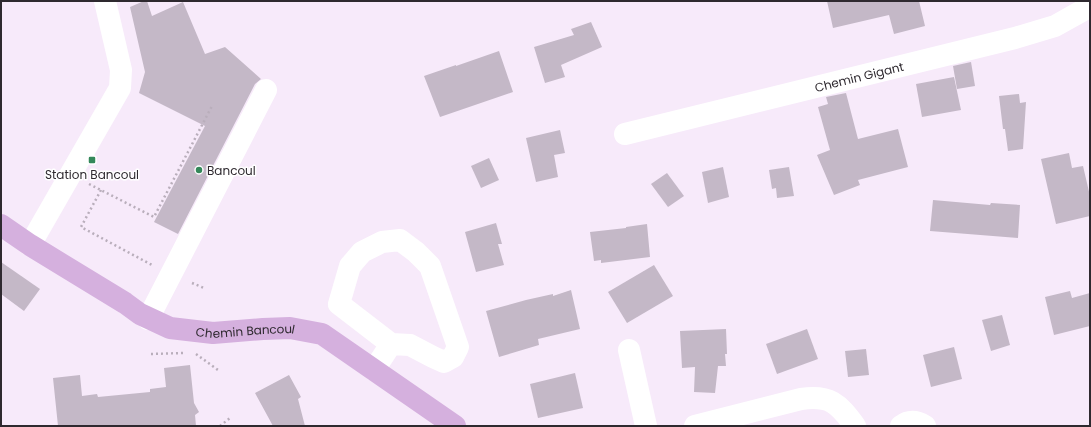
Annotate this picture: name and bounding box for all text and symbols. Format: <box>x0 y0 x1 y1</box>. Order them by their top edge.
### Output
street label: Chemin Gigant <box>813 57 905 96</box>
marker: Station Bancoul <box>87 155 97 165</box>
place label: Bancoul <box>207 162 256 179</box>
marker: Bancoul <box>194 165 204 175</box>
place label: Station Bancoul <box>45 166 139 183</box>
street label: Chemin Bancoul <box>195 319 297 341</box>

